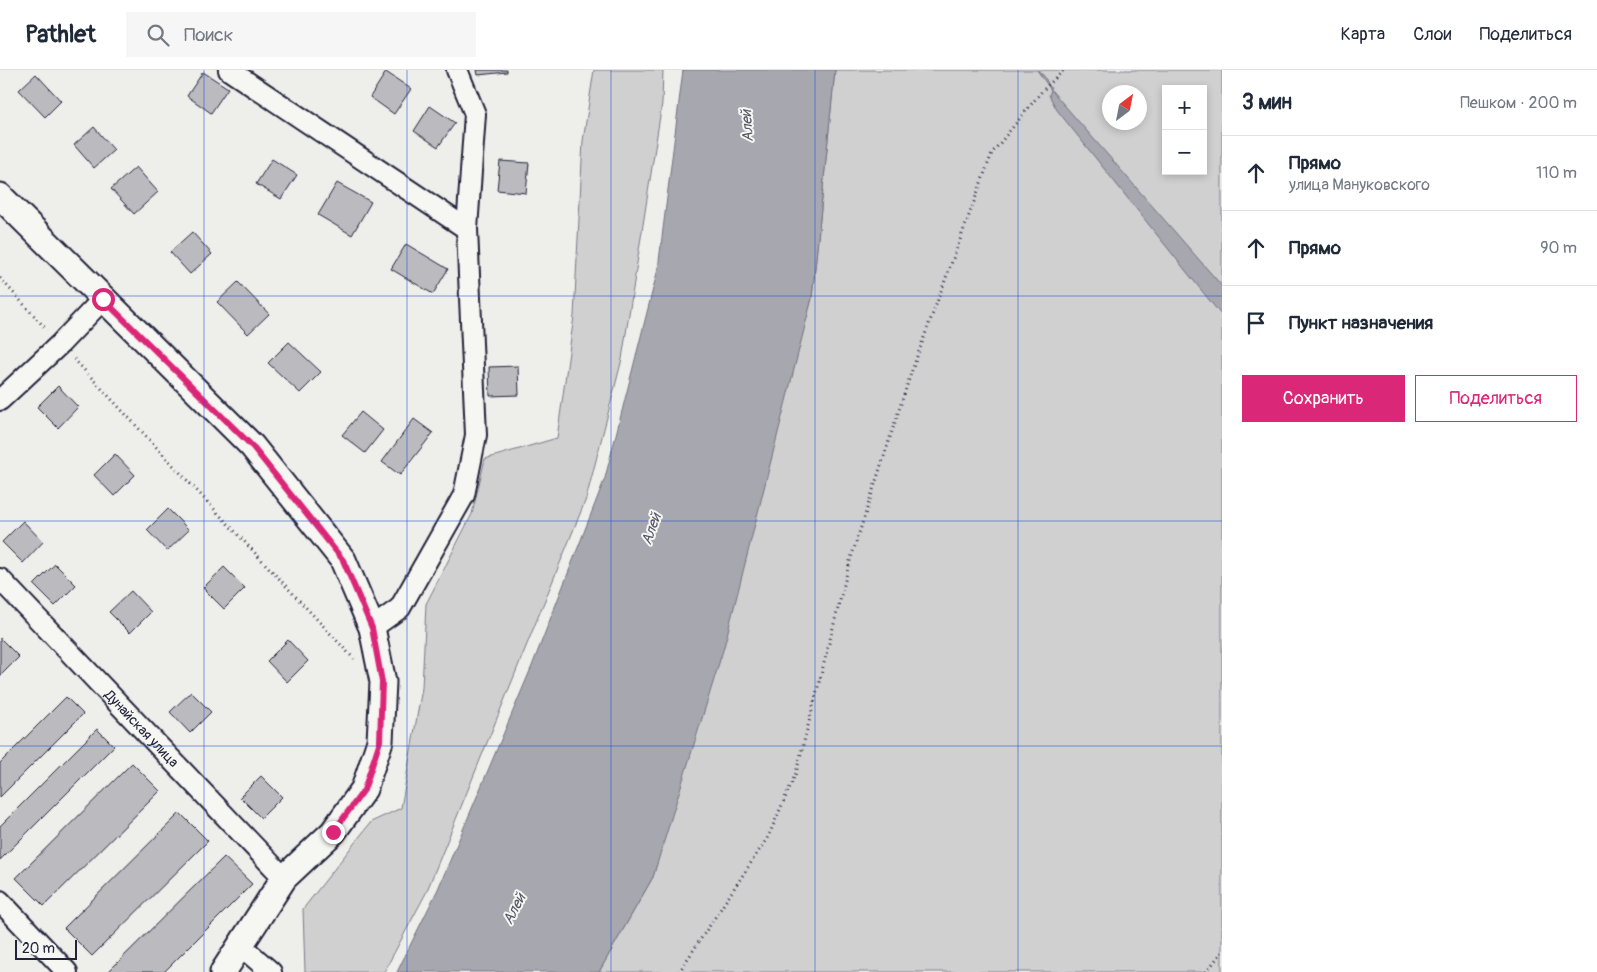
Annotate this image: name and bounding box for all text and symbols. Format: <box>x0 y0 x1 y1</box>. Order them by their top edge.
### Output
search box <box>126 12 476 57</box>
text: Pathlet <box>25 20 96 49</box>
icon: search <box>144 21 172 49</box>
text: Поиск <box>184 23 233 47</box>
text: Карта <box>1341 23 1385 46</box>
text: Слои <box>1413 23 1451 46</box>
text: Поделиться <box>1479 23 1572 46</box>
north arrow <box>1102 85 1147 130</box>
map controls <box>1162 85 1207 175</box>
button: + <box>1162 85 1207 130</box>
text: 3 мин <box>1242 89 1292 116</box>
text: Пешком · 200 m <box>1460 93 1577 113</box>
water label: Алей <box>737 107 758 143</box>
button: − <box>1162 130 1207 175</box>
text: Прямо <box>1289 151 1341 175</box>
icon: ahead <box>1242 159 1270 187</box>
text: 110 m <box>1536 163 1577 183</box>
text: улица Мануковского <box>1289 175 1430 195</box>
icon: ahead <box>1242 234 1270 262</box>
text: Прямо <box>1289 236 1341 260</box>
text: 90 m <box>1540 238 1577 258</box>
route start <box>92 288 115 311</box>
icon: arrive <box>1242 309 1270 337</box>
text: Пункт назначения <box>1289 311 1433 335</box>
button: Сохранить <box>1242 375 1405 422</box>
button: Поделиться <box>1415 375 1577 422</box>
water label: Алей <box>637 509 666 547</box>
street label: Дунайская улица <box>100 686 182 771</box>
route end <box>322 821 345 844</box>
water label: Алей <box>499 889 531 928</box>
scale bar <box>15 937 78 960</box>
text: 20 m <box>22 940 55 957</box>

